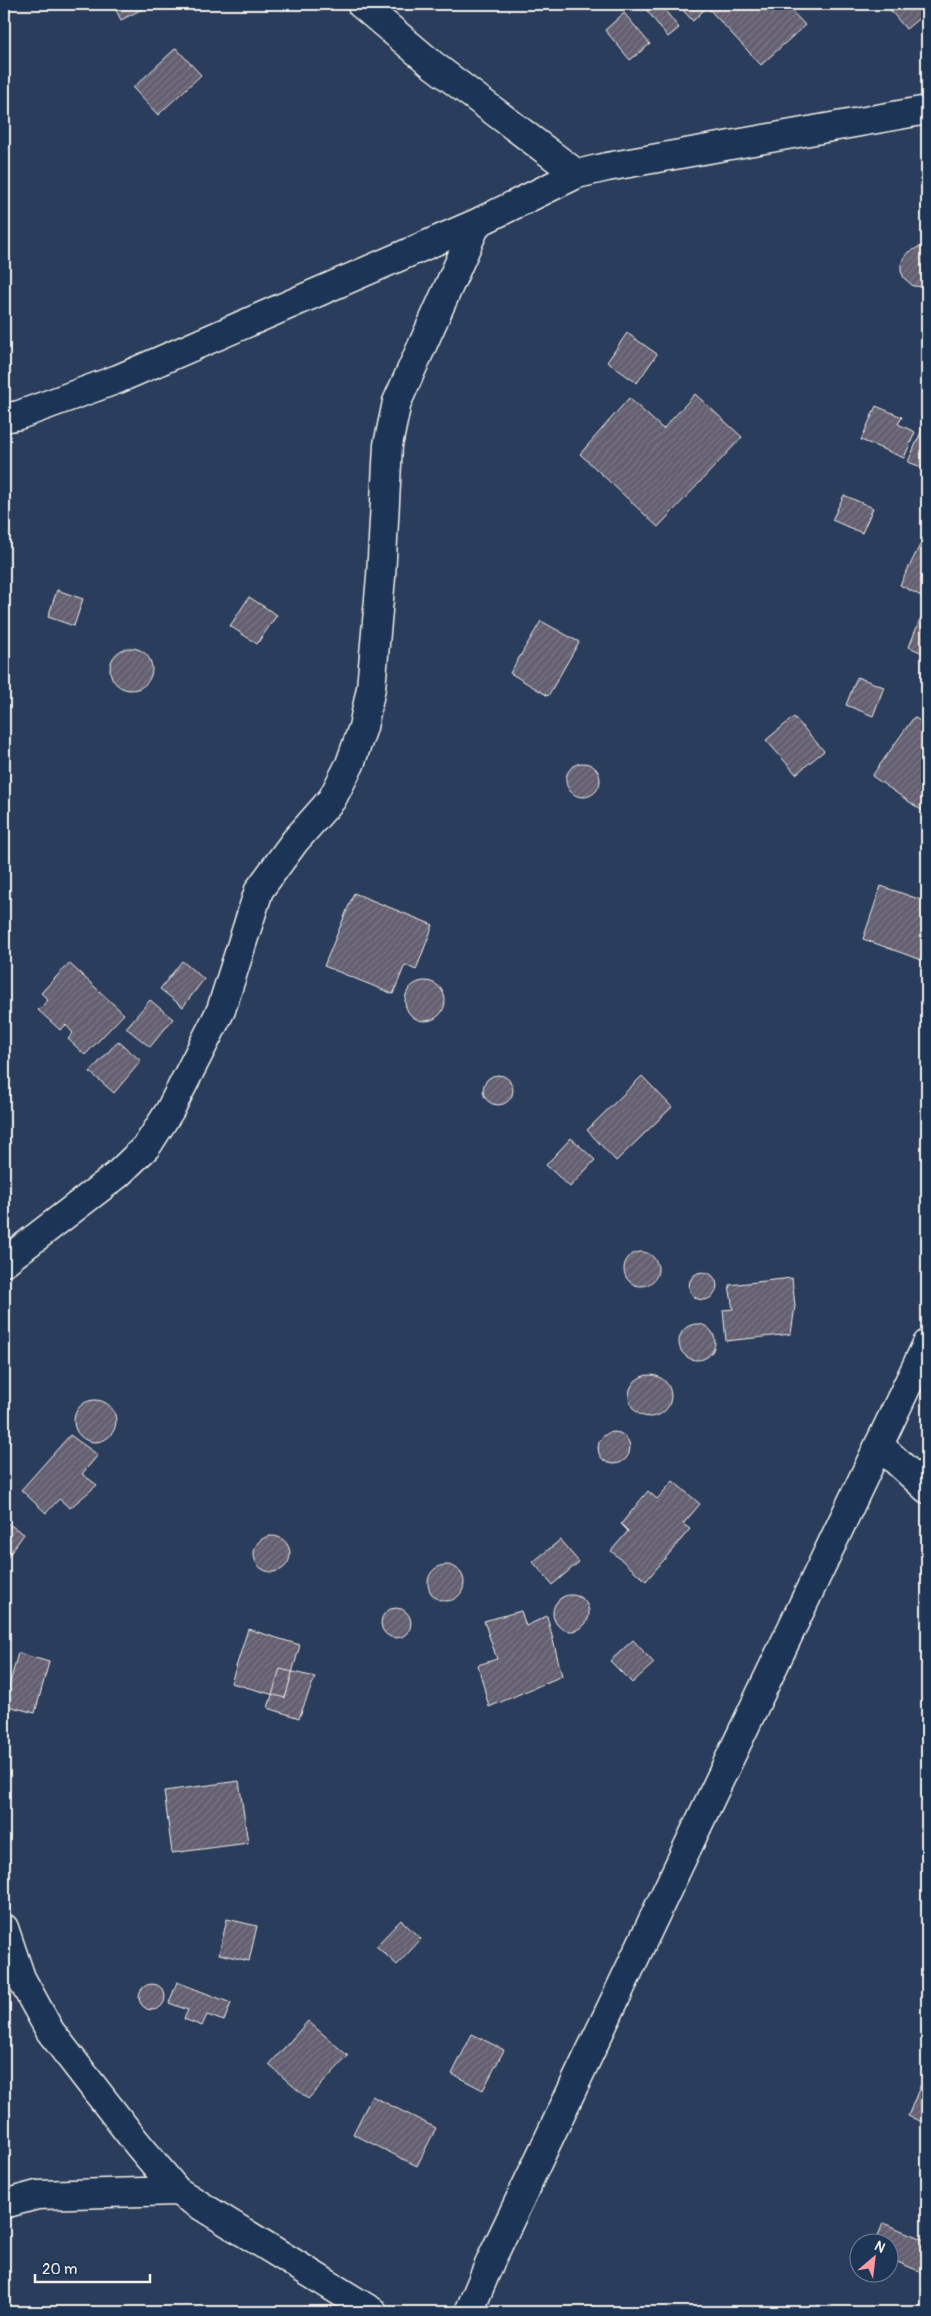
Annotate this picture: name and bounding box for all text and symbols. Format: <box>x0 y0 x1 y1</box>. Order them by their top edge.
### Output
north arrow <box>848 2234 898 2284</box>
text: N <box>872 2237 888 2257</box>
scale bar <box>35 2251 150 2283</box>
text: 20 m <box>42 2260 77 2279</box>

